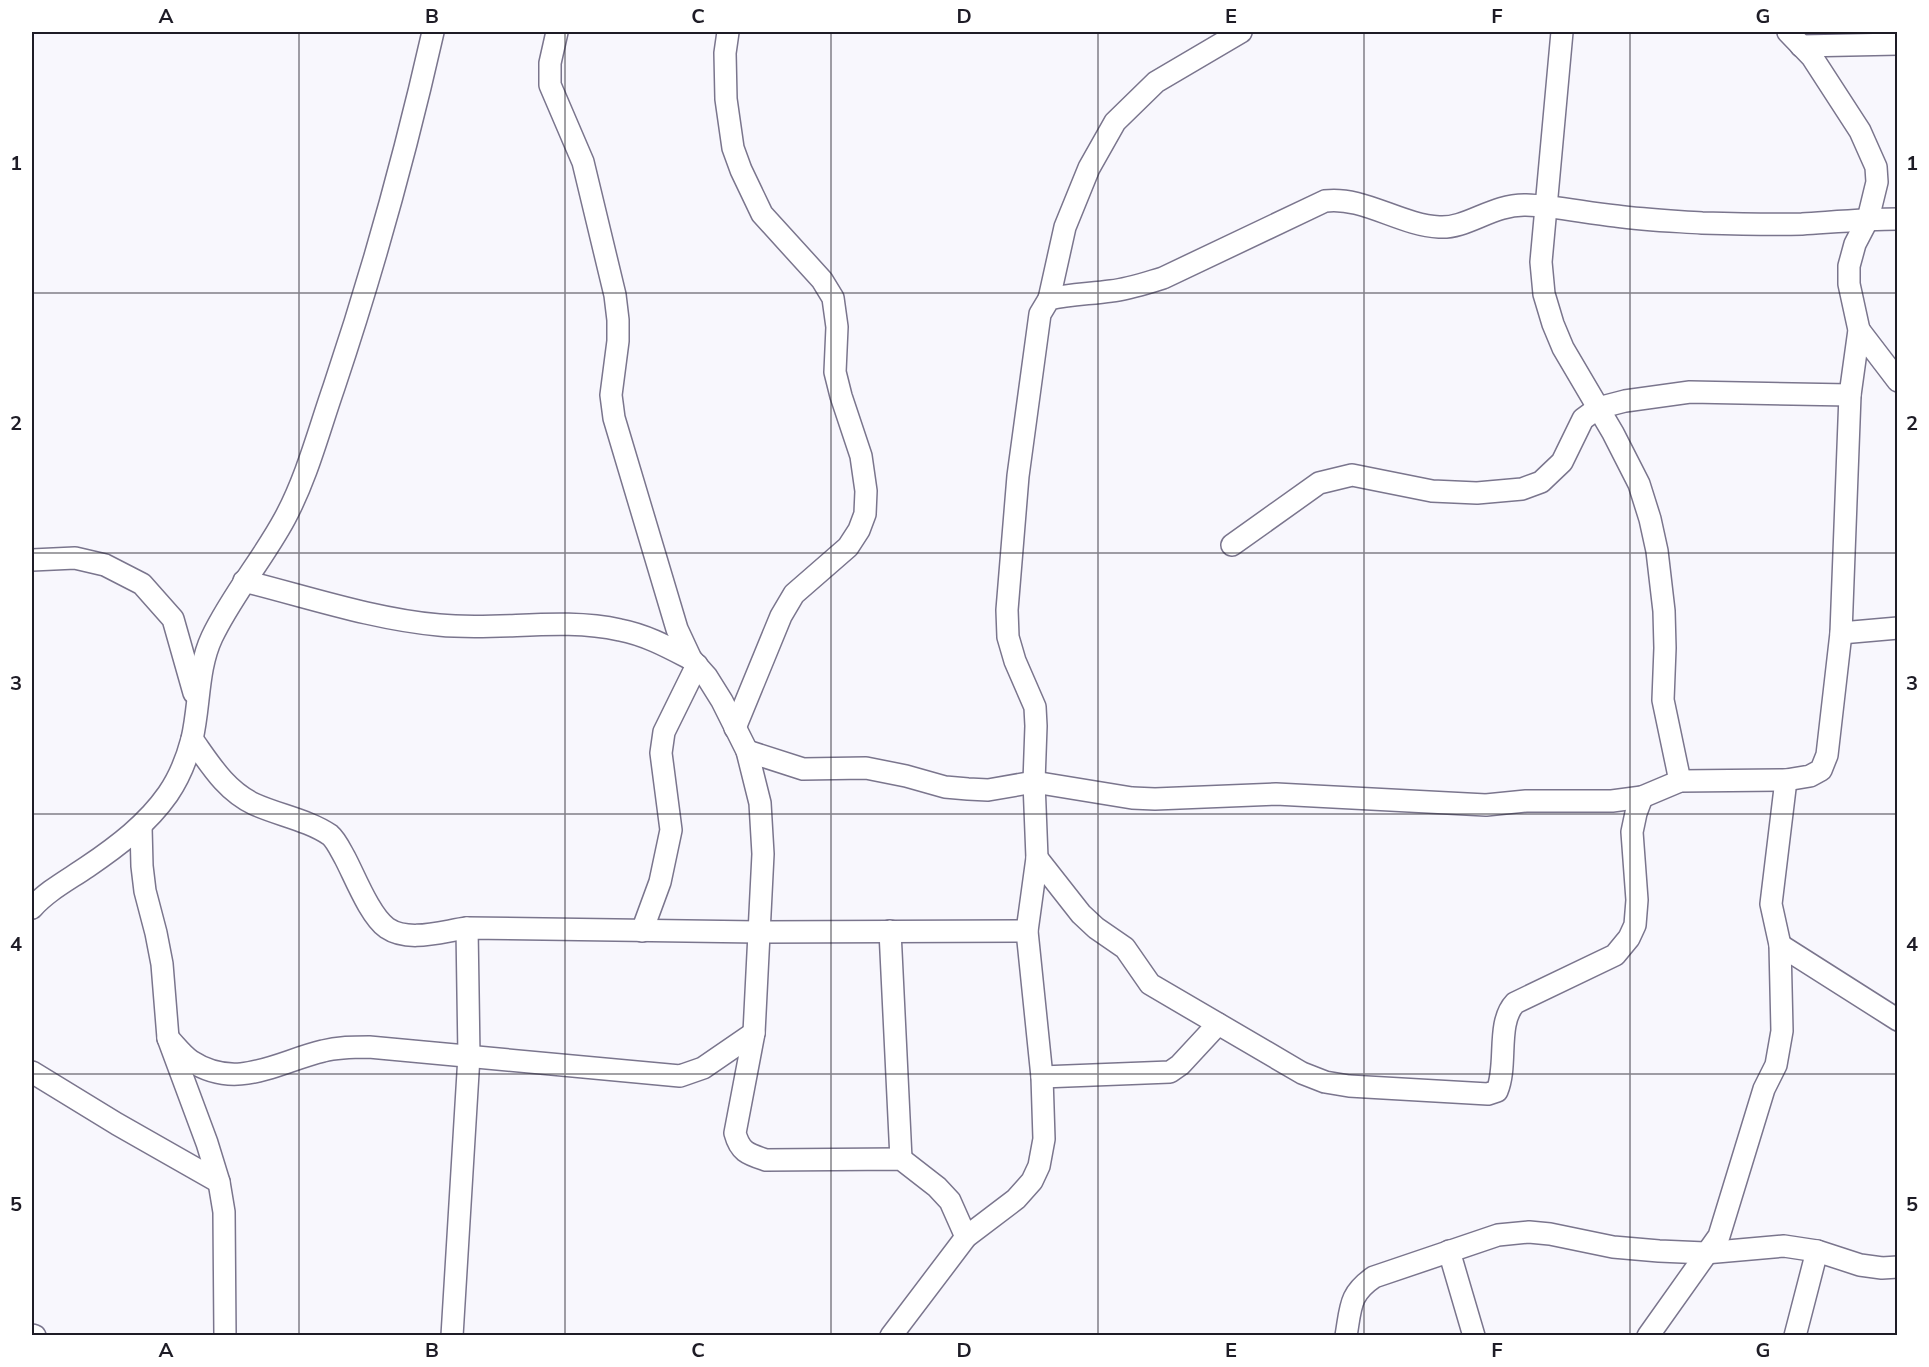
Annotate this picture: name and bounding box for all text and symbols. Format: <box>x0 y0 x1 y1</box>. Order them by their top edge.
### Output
text: A <box>159 3 174 28</box>
text: B <box>425 3 439 28</box>
text: C <box>691 3 705 28</box>
text: D <box>956 3 972 28</box>
text: E <box>1225 3 1237 28</box>
text: F <box>1491 3 1503 28</box>
text: G <box>1756 3 1770 28</box>
text: 1 <box>10 150 22 175</box>
text: 1 <box>1906 150 1918 175</box>
text: 2 <box>10 410 22 435</box>
text: 2 <box>1906 410 1918 435</box>
text: 3 <box>10 670 22 695</box>
text: 3 <box>1906 670 1918 695</box>
text: 4 <box>10 931 22 956</box>
text: 4 <box>1906 931 1918 956</box>
text: 5 <box>10 1191 22 1216</box>
text: 5 <box>1906 1191 1918 1216</box>
text: A <box>159 1337 174 1362</box>
text: B <box>425 1337 439 1362</box>
text: C <box>691 1337 705 1362</box>
text: D <box>956 1337 972 1362</box>
text: E <box>1225 1337 1237 1362</box>
text: F <box>1491 1337 1503 1362</box>
text: G <box>1756 1337 1770 1362</box>

